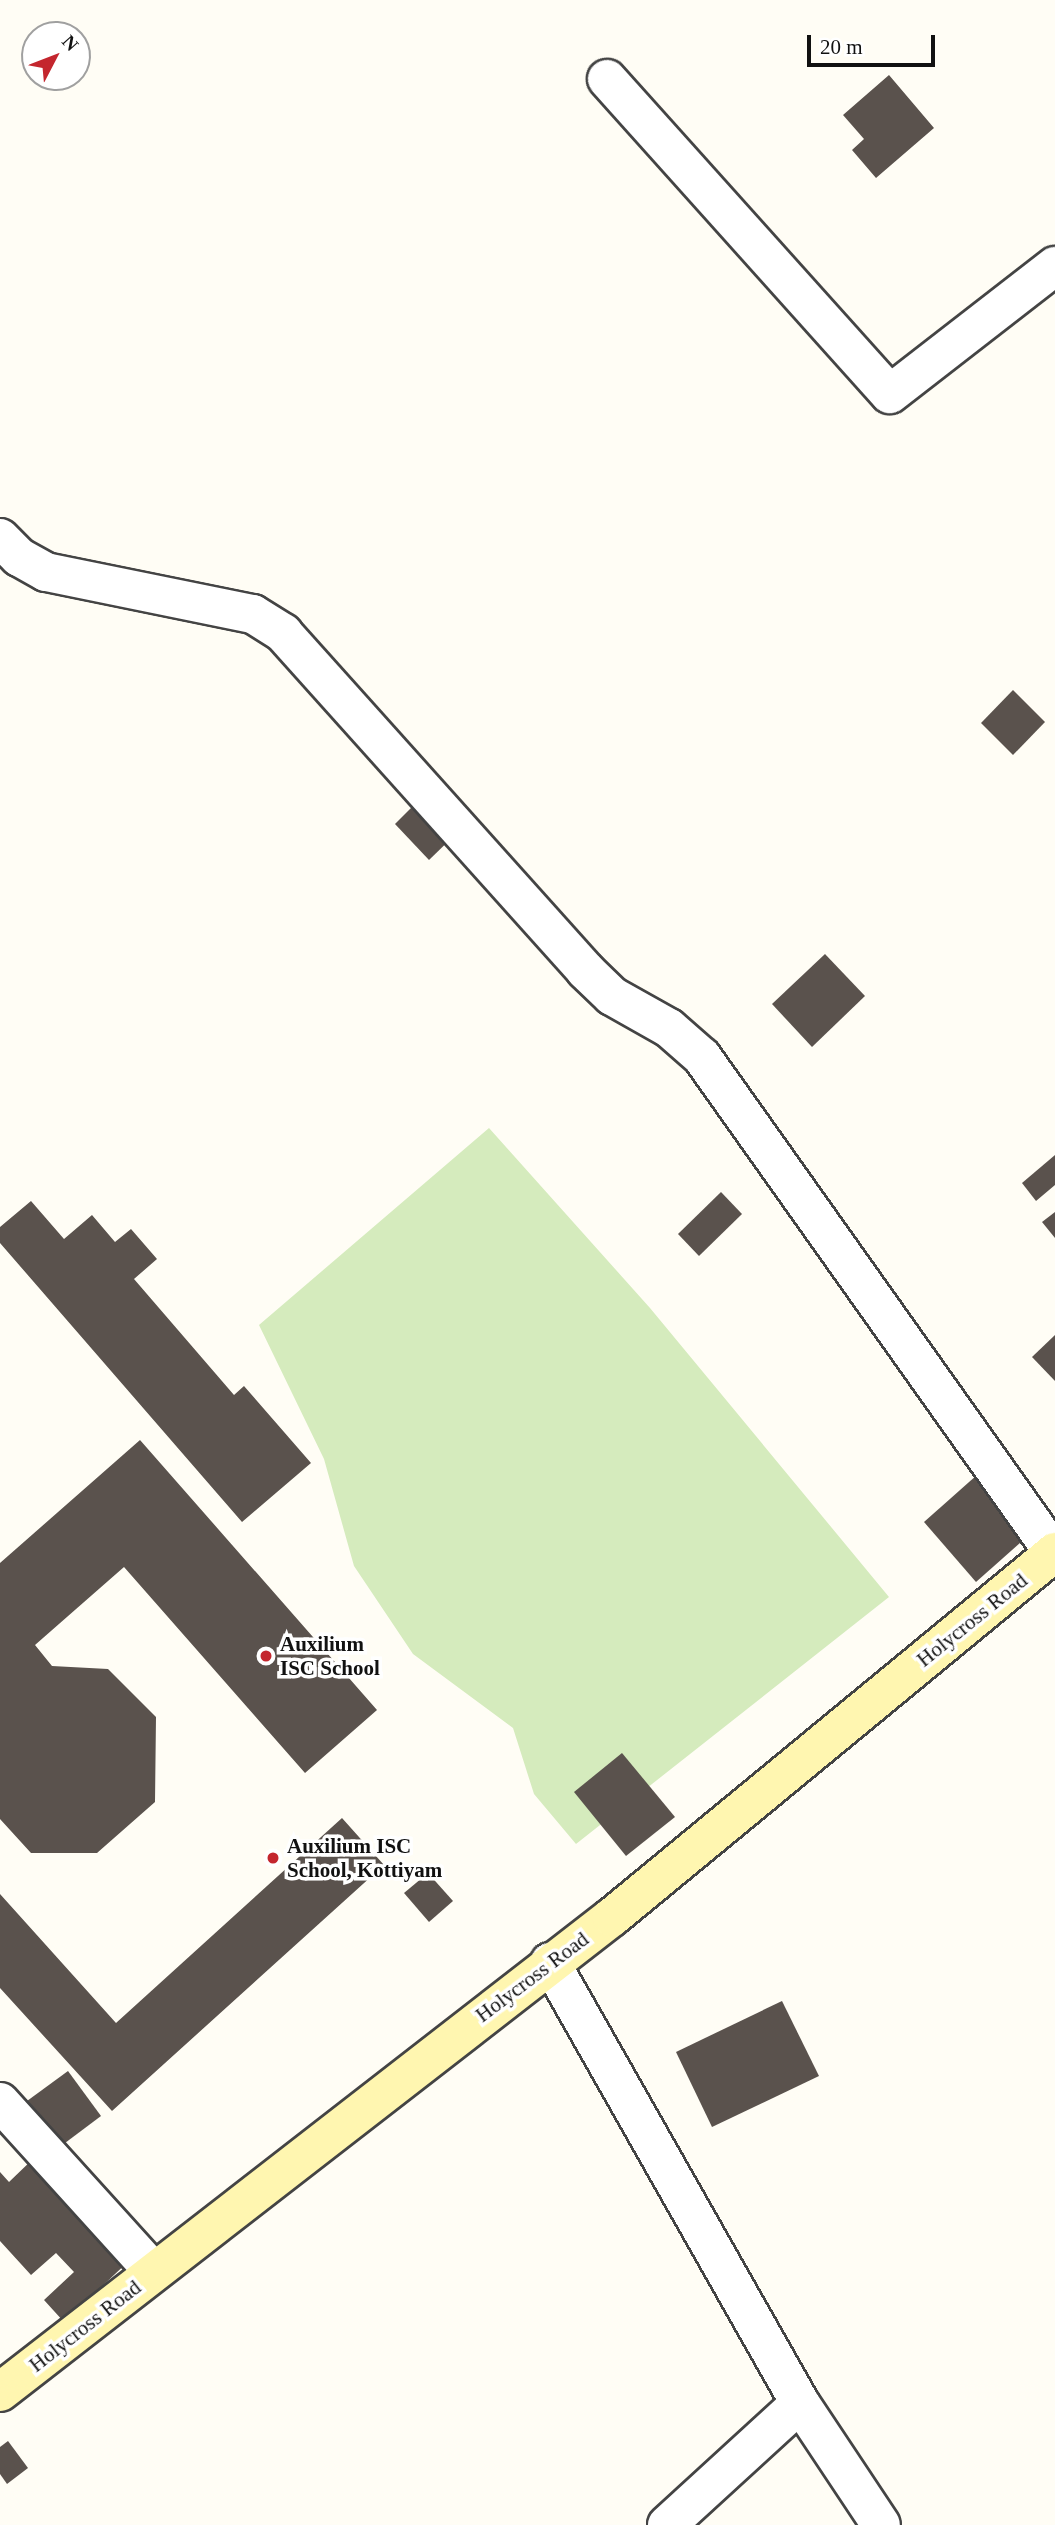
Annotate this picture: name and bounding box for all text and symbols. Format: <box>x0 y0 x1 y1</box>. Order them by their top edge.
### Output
north arrow <box>21 21 91 91</box>
scale bar <box>810 21 938 65</box>
text: N <box>58 31 83 55</box>
text: 20 m <box>820 35 863 59</box>
street label: Holycross Road <box>905 1562 1039 1678</box>
place label: Auxilium ISC School <box>280 1631 388 1681</box>
marker: Auxilium ISC School <box>258 1648 274 1664</box>
place label: Auxilium ISC School, Kottiyam <box>287 1833 465 1883</box>
marker: Auxilium ISC School, Kottiyam <box>265 1850 281 1866</box>
street label: Holycross Road <box>464 1921 600 2033</box>
street label: Holycross Road <box>17 2269 153 2383</box>

